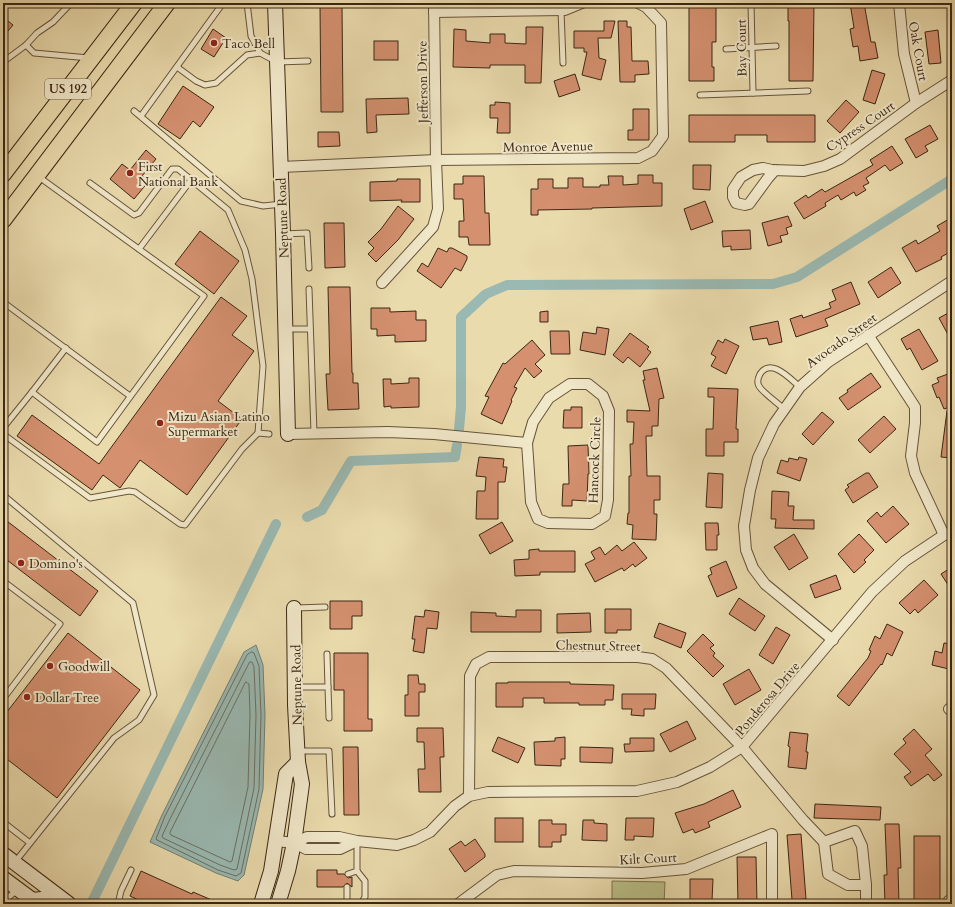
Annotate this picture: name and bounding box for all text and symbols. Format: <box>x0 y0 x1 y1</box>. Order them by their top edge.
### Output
street label: Bay Court <box>732 19 752 77</box>
street label: Oak Court <box>904 20 932 82</box>
place label: Taco Bell <box>222 35 276 53</box>
marker: Taco Bell <box>209 38 219 48</box>
street label: Jefferson Drive <box>413 41 433 125</box>
road number: US 192 <box>45 79 91 99</box>
street label: Cypress Court <box>823 97 899 157</box>
street label: Monroe Avenue <box>503 137 593 157</box>
place label: First National Bank <box>138 158 218 191</box>
marker: First National Bank <box>125 168 135 178</box>
street label: Neptune Road <box>273 177 293 259</box>
street label: Avocado Street <box>803 309 881 373</box>
place label: Mizu Asian Latino Supermarket <box>168 408 270 441</box>
street label: Hancock Circle <box>584 416 606 504</box>
marker: Mizu Asian Latino Supermarket <box>155 418 165 428</box>
place label: Domino's <box>29 555 83 573</box>
marker: Domino's <box>16 558 26 568</box>
street label: Chestnut Street <box>555 636 641 656</box>
street label: Neptune Road <box>287 645 307 725</box>
place label: Goodwill <box>58 658 111 676</box>
street label: Ponderosa Drive <box>731 658 804 740</box>
marker: Goodwill <box>45 661 55 671</box>
place label: Dollar Tree <box>35 689 99 707</box>
marker: Dollar Tree <box>22 692 32 702</box>
street label: Kilt Court <box>619 849 677 869</box>

